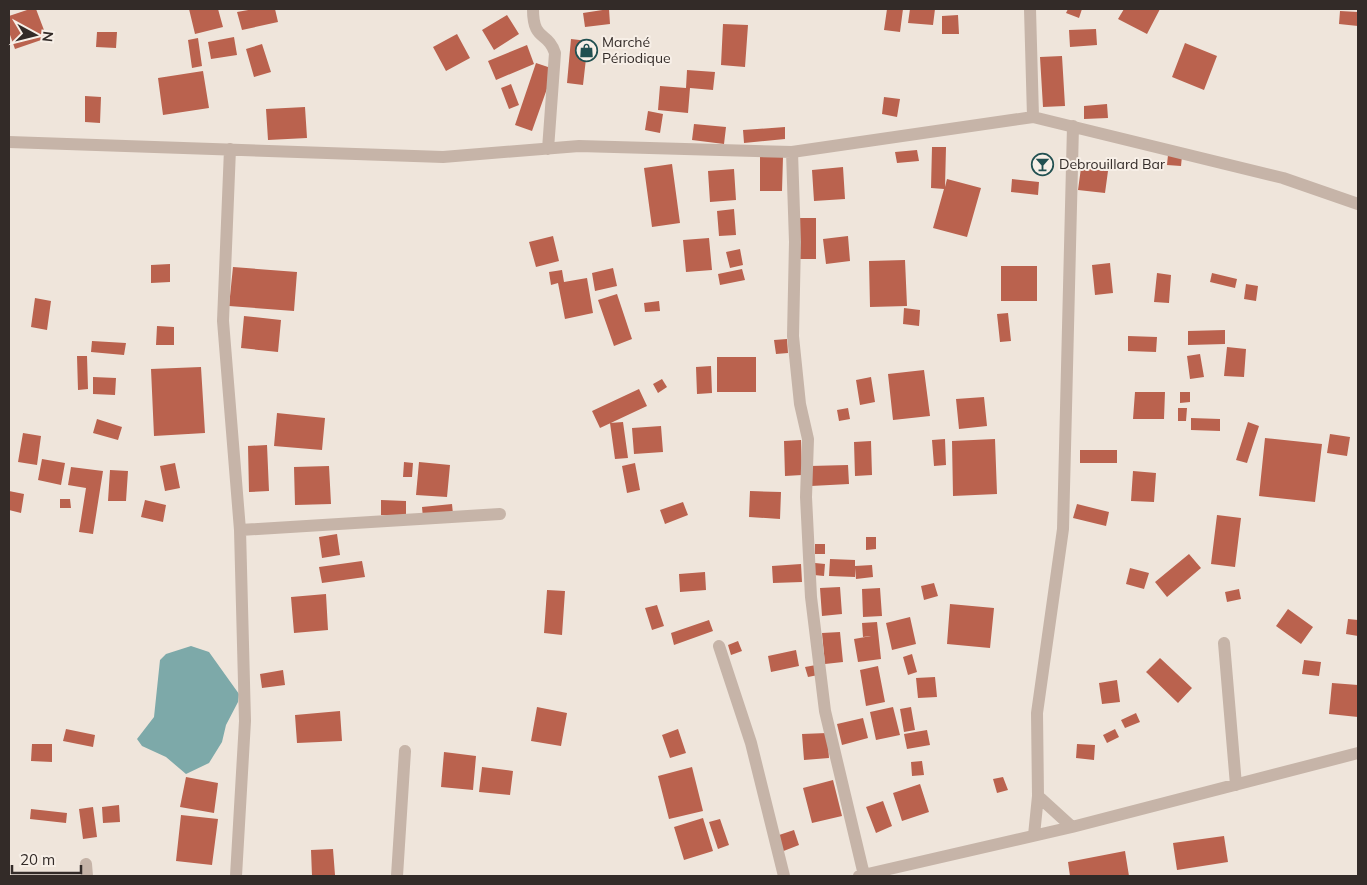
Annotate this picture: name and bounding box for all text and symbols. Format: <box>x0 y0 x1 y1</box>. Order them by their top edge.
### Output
north arrow <box>10 10 60 60</box>
text: N <box>38 30 57 43</box>
place label: Marché Périodique <box>602 33 671 67</box>
shop icon: Marché Périodique <box>574 38 598 62</box>
bar icon: Debrouillard Bar <box>1031 152 1055 176</box>
place label: Debrouillard Bar <box>1059 155 1166 173</box>
scale bar <box>12 842 81 874</box>
text: 20 m <box>20 850 55 869</box>

